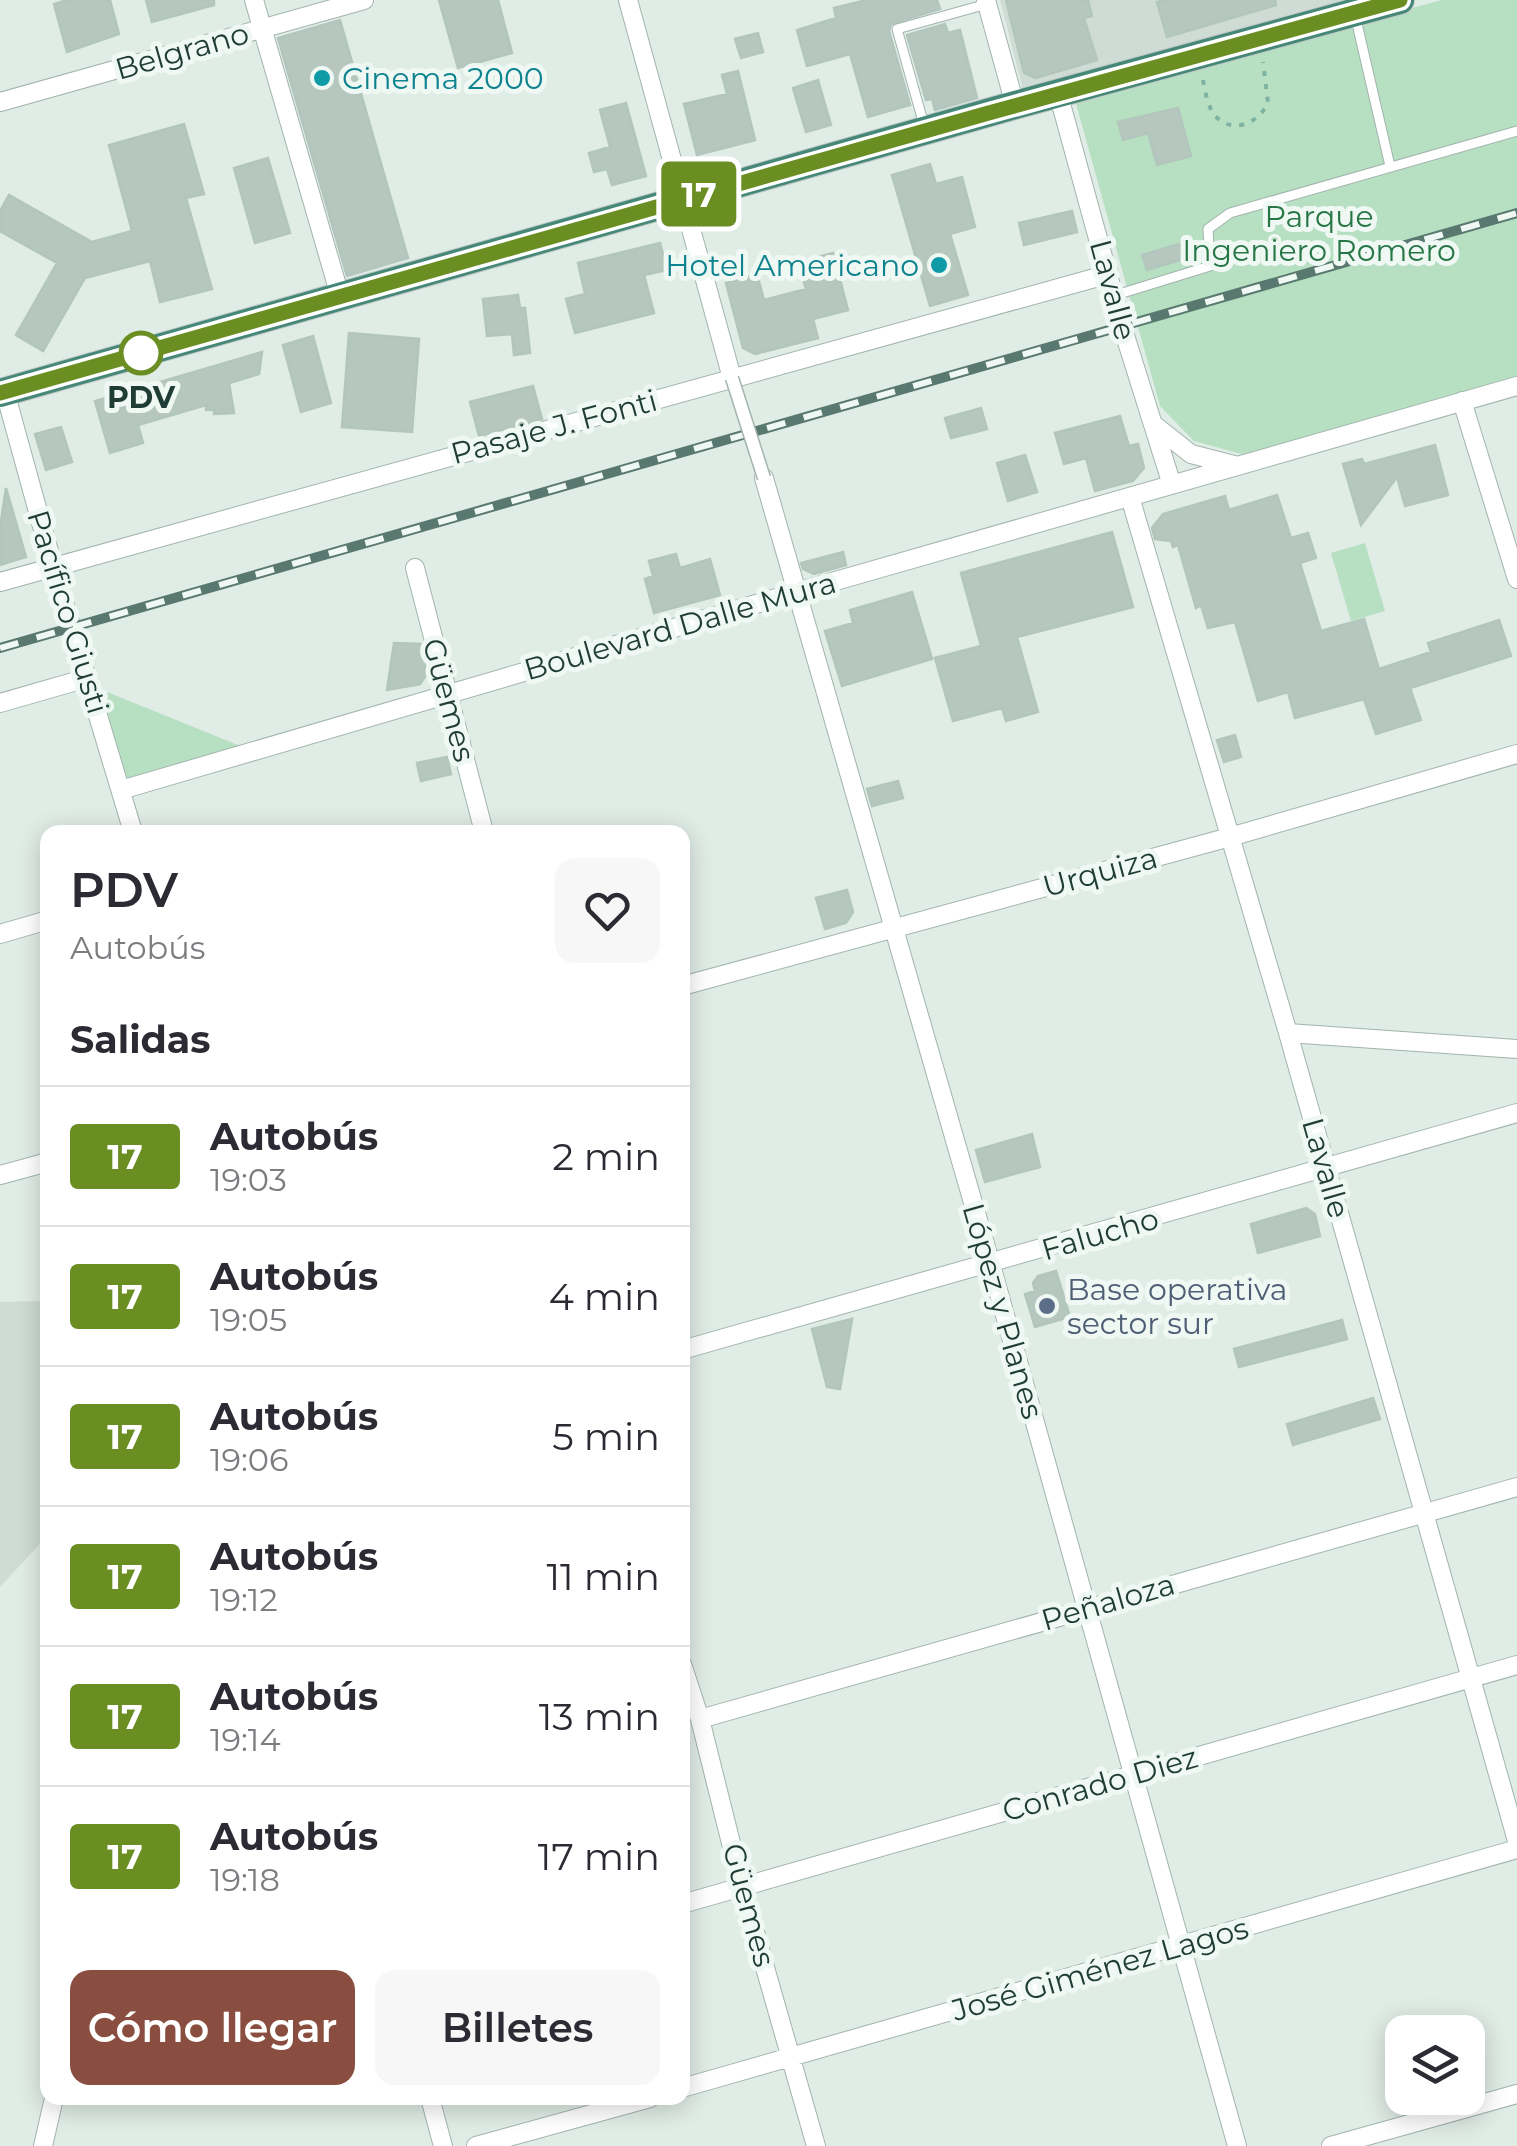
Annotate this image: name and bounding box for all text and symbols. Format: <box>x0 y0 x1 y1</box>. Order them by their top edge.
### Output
street label: Belgrano <box>111 14 253 88</box>
place label: Cinema 2000 <box>342 60 544 97</box>
marker: Cinema 2000 <box>311 67 333 89</box>
line badge: 17 <box>654 162 744 226</box>
text: 17 <box>681 173 717 216</box>
park label: Parque Ingeniero Romero <box>1182 198 1456 269</box>
street label: Lavalle <box>1082 236 1144 344</box>
place label: Hotel Americano <box>665 247 919 284</box>
marker: Hotel Americano <box>928 254 950 276</box>
marker: PDV <box>120 332 162 374</box>
place label: PDV <box>107 379 176 416</box>
street label: Pasaje J. Fonti <box>447 382 661 472</box>
street label: Pacífico Giusti <box>19 506 117 718</box>
street label: Boulevard Dalle Mura <box>520 564 840 688</box>
street label: Güemes <box>415 634 483 766</box>
street label: Urquiza <box>1039 839 1161 905</box>
button: heart <box>555 858 660 963</box>
text: PDV <box>70 861 178 919</box>
text: Autobús <box>70 928 205 967</box>
text: Salidas <box>70 1016 211 1063</box>
text: Autobús <box>210 1113 378 1160</box>
street label: Lavalle <box>1294 1114 1358 1222</box>
text: 2 min <box>552 1133 660 1180</box>
text: 17 <box>107 1135 143 1178</box>
text: 19:03 <box>210 1160 287 1199</box>
street label: López y Planes <box>955 1199 1051 1423</box>
street label: Falucho <box>1037 1200 1163 1268</box>
text: Autobús <box>210 1253 378 1300</box>
place label: Base operativa sector sur <box>1067 1271 1287 1342</box>
text: 4 min <box>549 1273 660 1320</box>
text: 17 <box>107 1275 143 1318</box>
marker: Base operativa sector sur <box>1036 1295 1058 1317</box>
text: 19:05 <box>210 1300 287 1339</box>
text: Autobús <box>210 1393 378 1440</box>
text: 5 min <box>552 1413 660 1460</box>
text: 17 <box>107 1415 143 1458</box>
text: 19:06 <box>210 1440 289 1479</box>
text: Autobús <box>210 1533 378 1580</box>
text: 11 min <box>546 1553 660 1600</box>
text: 17 <box>107 1555 143 1598</box>
street label: Peñaloza <box>1037 1565 1179 1639</box>
text: 19:12 <box>210 1580 278 1619</box>
text: Autobús <box>210 1673 378 1720</box>
text: 13 min <box>539 1693 660 1740</box>
text: 17 <box>107 1695 143 1738</box>
text: 19:14 <box>210 1720 281 1759</box>
street label: Conrado Diez <box>998 1738 1202 1830</box>
text: Autobús <box>210 1813 378 1860</box>
text: 17 min <box>538 1833 660 1880</box>
text: 17 <box>107 1835 143 1878</box>
street label: Güemes <box>715 1839 783 1971</box>
text: 19:18 <box>210 1860 280 1899</box>
street label: José Giménez Lagos <box>947 1909 1252 2029</box>
button: Cómo llegar <box>70 1970 355 2085</box>
button: Billetes <box>375 1970 660 2085</box>
map controls <box>1385 2015 1485 2115</box>
button: layers <box>1385 2015 1485 2115</box>

